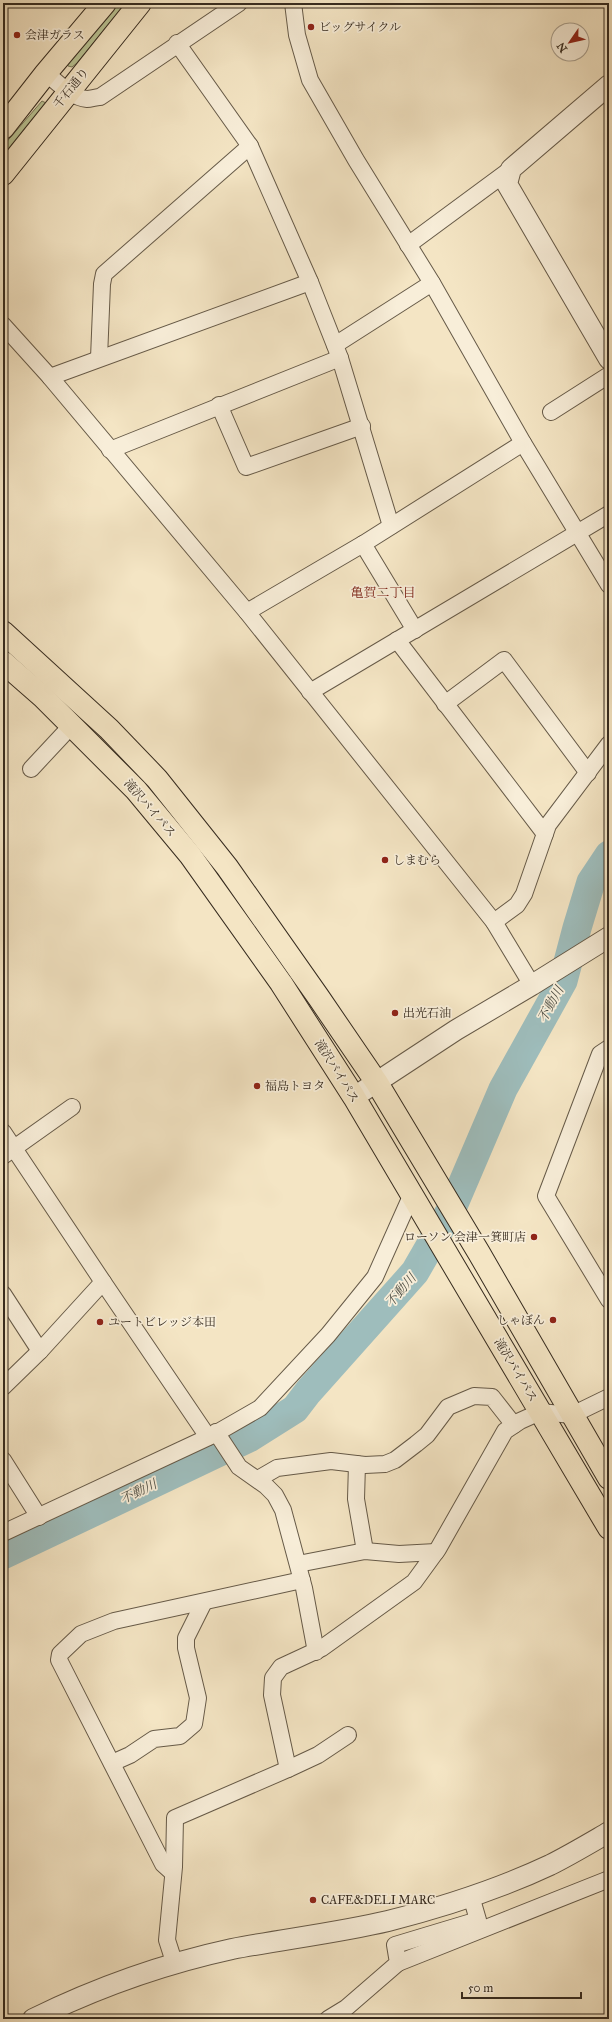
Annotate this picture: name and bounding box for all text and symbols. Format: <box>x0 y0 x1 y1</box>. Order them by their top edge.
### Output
place label: ビッグサイクル <box>319 20 401 34</box>
marker: ビッグサイクル <box>306 22 316 32</box>
north arrow <box>550 22 590 62</box>
place label: 会津ガラス <box>25 28 85 42</box>
marker: 会津ガラス <box>12 30 22 40</box>
text: N <box>554 39 570 55</box>
street label: 千石通り <box>50 65 92 111</box>
district label: 亀賀二丁目 <box>350 585 416 601</box>
street label: 滝沢バイパス <box>121 776 179 840</box>
place label: しまむら <box>393 853 441 867</box>
marker: しまむら <box>380 855 390 865</box>
water label: 不動川 <box>534 982 568 1025</box>
place label: 出光石油 <box>403 1006 451 1020</box>
marker: 出光石油 <box>390 1008 400 1018</box>
street label: 滝沢バイパス <box>312 1037 362 1105</box>
place label: 福島トヨタ <box>265 1079 325 1093</box>
marker: 福島トヨタ <box>252 1081 262 1091</box>
place label: ローソン 会津一箕町店 <box>404 1230 526 1244</box>
marker: ローソン 会津一箕町店 <box>529 1232 539 1242</box>
water label: 不動川 <box>382 1269 421 1311</box>
place label: しゃぼん <box>497 1313 545 1327</box>
place label: ユートビレッジ本田 <box>108 1315 216 1329</box>
marker: しゃぼん <box>548 1315 558 1325</box>
marker: ユートビレッジ本田 <box>95 1317 105 1327</box>
street label: 滝沢バイパス <box>492 1336 540 1404</box>
water label: 不動川 <box>117 1475 161 1508</box>
place label: CAFE&DELI MARC <box>321 1893 435 1907</box>
marker: CAFE&DELI MARC <box>308 1895 318 1905</box>
scale bar <box>462 1974 581 2000</box>
text: 50 m <box>468 1981 493 1995</box>

